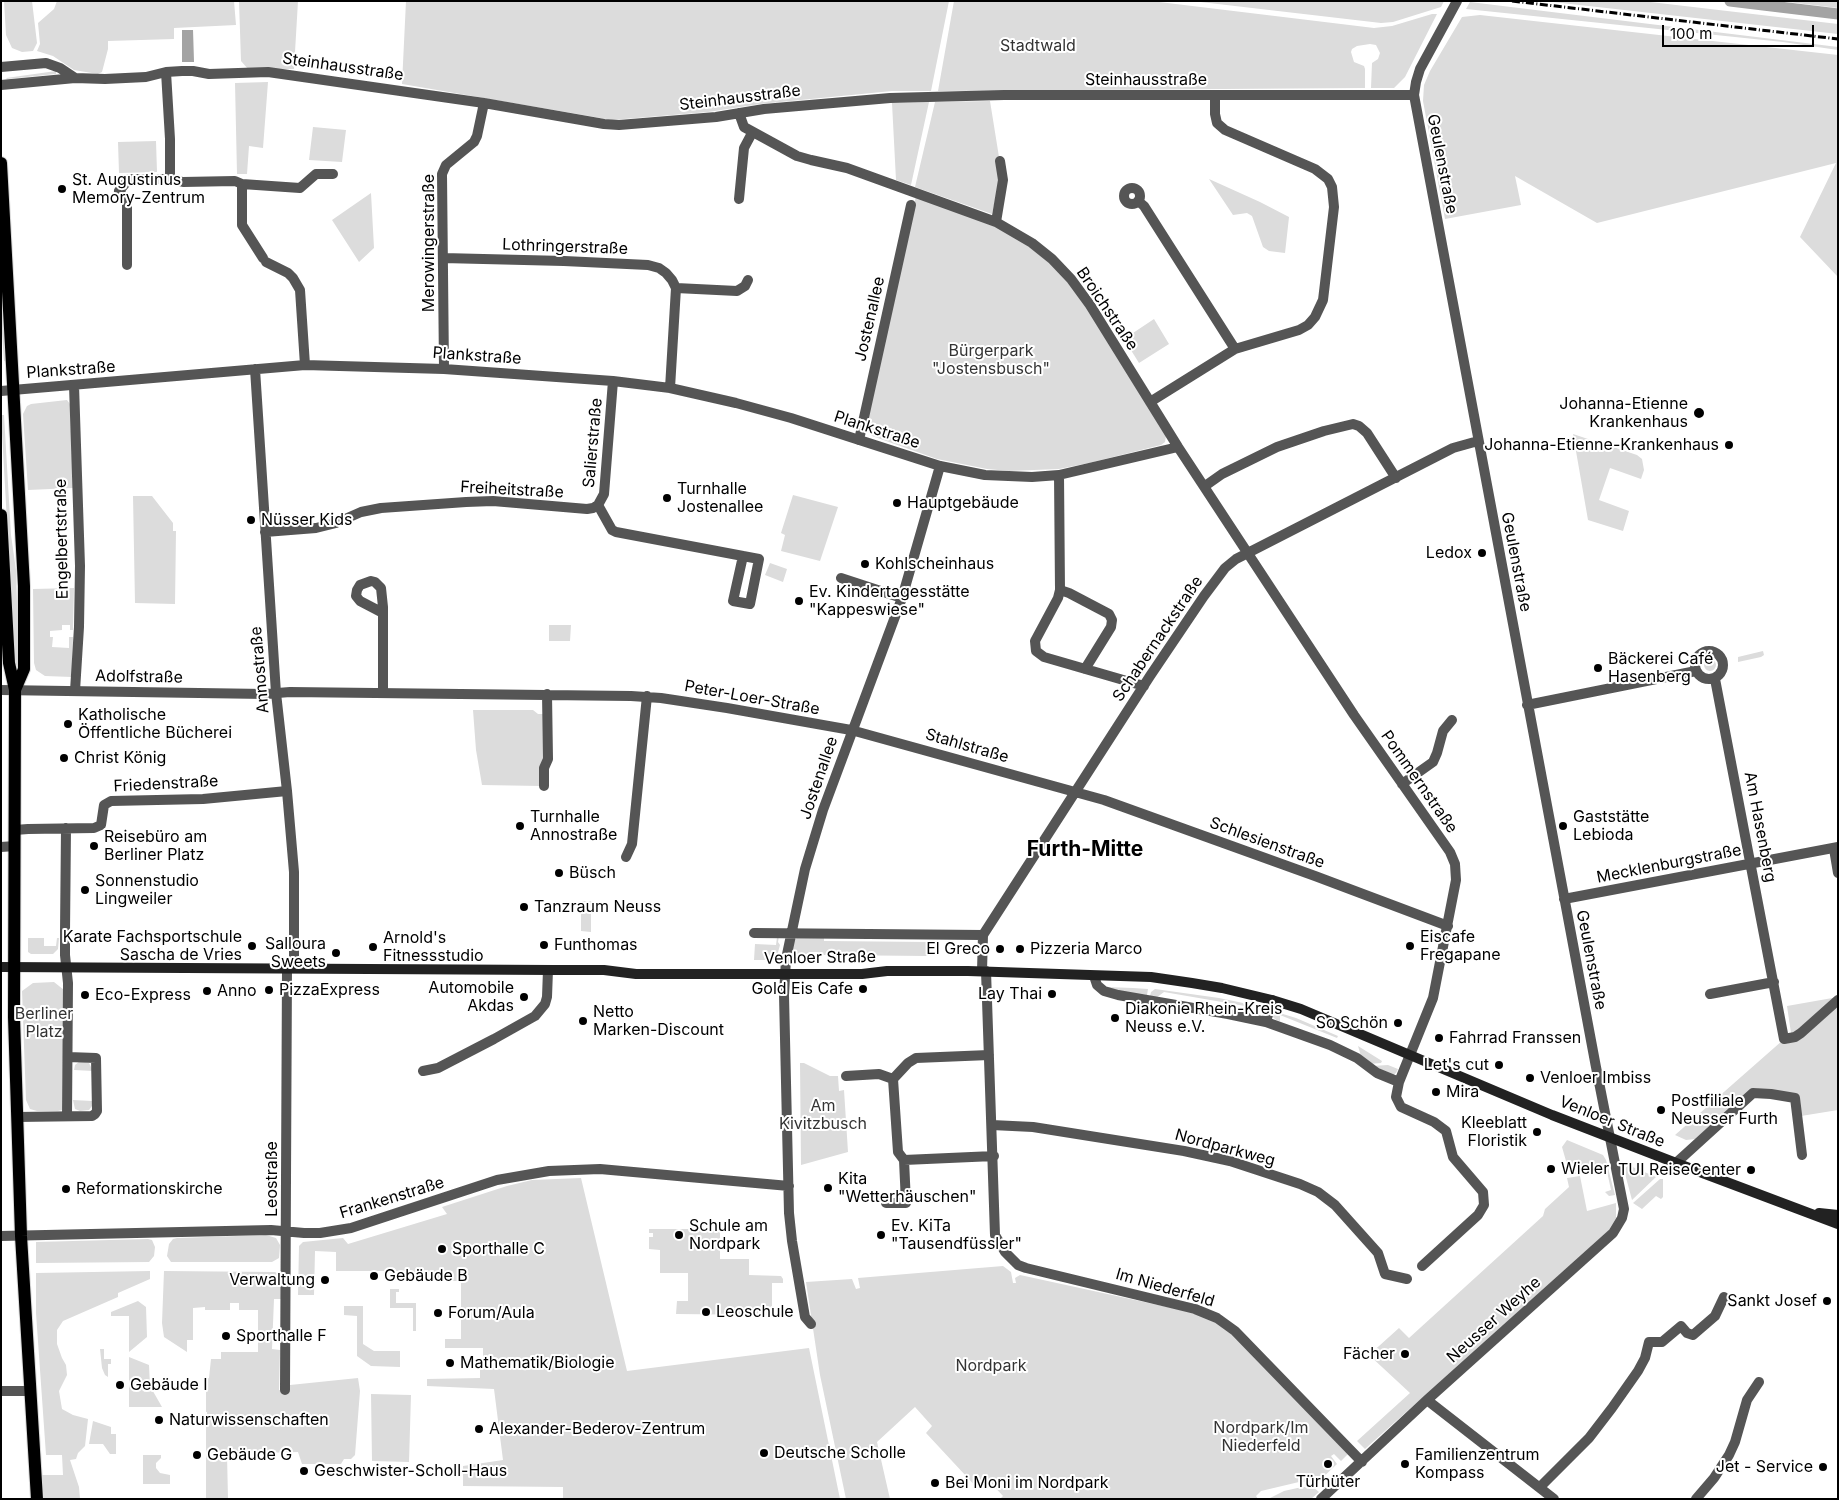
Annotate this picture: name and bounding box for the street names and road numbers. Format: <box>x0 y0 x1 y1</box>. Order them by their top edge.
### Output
street label: Steinhausstraße <box>281 49 405 85</box>
street label: Steinhausstraße <box>1085 70 1207 90</box>
street label: Steinhausstraße <box>678 81 802 115</box>
street label: Geulenstraße <box>1423 112 1461 216</box>
street label: Merowingerstraße <box>419 174 439 312</box>
street label: Lothringerstraße <box>502 235 628 259</box>
street label: Broichstraße <box>1072 264 1142 354</box>
street label: Jostenallee <box>851 275 889 363</box>
street label: Plankstraße <box>432 343 522 369</box>
street label: Plankstraße <box>26 357 116 383</box>
street label: Salierstraße <box>580 397 606 489</box>
street label: Plankstraße <box>832 407 922 453</box>
street label: Freiheitstraße <box>460 478 564 502</box>
street label: Engelbertstraße <box>51 479 73 599</box>
street label: Geulenstraße <box>1497 510 1535 614</box>
street label: Schabernackstraße <box>1109 572 1207 706</box>
street label: Annostraße <box>247 626 273 714</box>
street label: Adolfstraße <box>95 667 183 687</box>
street label: Peter-Loer-Straße <box>683 677 821 719</box>
street label: Stahlstraße <box>923 725 1011 767</box>
street label: Pommernstraße <box>1377 727 1461 837</box>
street label: Jostenallee <box>796 734 842 822</box>
street label: Am Hasenberg <box>1740 770 1780 884</box>
street label: Friedenstraße <box>113 772 219 796</box>
street label: Schlesienstraße <box>1207 813 1327 873</box>
street label: Mecklenburgstraße <box>1595 841 1743 887</box>
street label: Geulenstraße <box>1572 908 1610 1012</box>
street label: Venloer Straße <box>764 947 876 969</box>
street label: Venloer Straße <box>1556 1092 1668 1152</box>
street label: Nordparkweg <box>1173 1125 1277 1171</box>
street label: Leostraße <box>262 1141 282 1217</box>
street label: Frankenstraße <box>337 1173 447 1223</box>
street label: Im Niederfeld <box>1113 1265 1217 1311</box>
street label: Neusser Weyhe <box>1443 1273 1545 1367</box>

